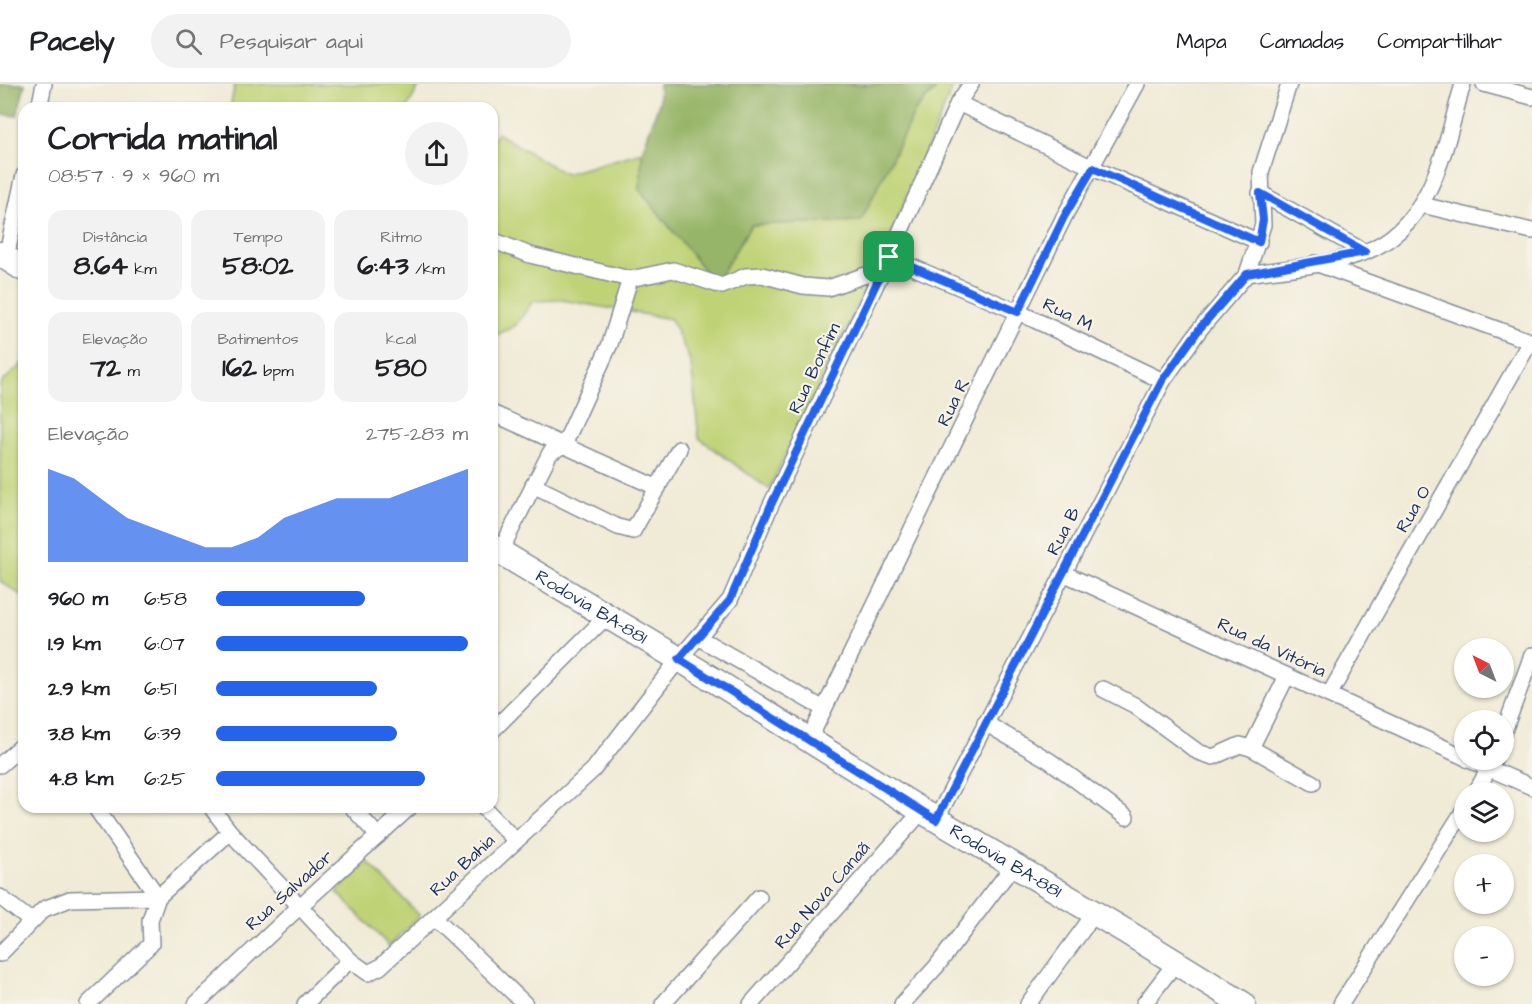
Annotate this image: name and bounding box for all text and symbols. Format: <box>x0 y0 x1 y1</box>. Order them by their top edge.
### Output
search box <box>151 14 571 68</box>
text: Pacely <box>30 22 115 61</box>
icon: search <box>172 25 205 58</box>
text: Pesquisar aqui <box>220 26 363 57</box>
text: Mapa <box>1176 27 1227 56</box>
text: Camadas <box>1260 27 1344 56</box>
text: Compartilhar <box>1377 27 1502 56</box>
text: Corrida matinal <box>48 116 278 162</box>
button: share <box>405 122 468 185</box>
text: 08:57 · 9 × 960 m <box>48 162 219 190</box>
text: Distância <box>83 226 147 248</box>
text: Tempo <box>234 226 282 248</box>
text: Ritmo <box>380 226 422 248</box>
pin <box>863 231 914 282</box>
icon: arrive <box>872 240 905 273</box>
text: 8.64 <box>73 248 128 284</box>
text: 58:02 <box>223 248 293 284</box>
text: 6:43 <box>357 248 409 284</box>
text: km <box>128 258 157 280</box>
text: /km <box>409 258 445 280</box>
street label: Rua M <box>1038 292 1097 337</box>
street label: Rua Bonfim <box>782 319 846 418</box>
text: Elevação <box>83 328 147 350</box>
text: Batimentos <box>217 328 299 350</box>
text: kcal <box>386 328 416 350</box>
text: 72 <box>90 350 121 386</box>
text: 162 <box>222 350 257 386</box>
text: 580 <box>375 350 427 386</box>
text: m <box>121 360 140 382</box>
text: bpm <box>257 360 294 382</box>
street label: Rua R <box>931 374 976 431</box>
text: Elevação <box>48 420 128 448</box>
text: 275–283 m <box>366 420 468 448</box>
street label: Rua O <box>1390 481 1437 537</box>
street label: Rua B <box>1041 503 1086 560</box>
street label: Rodovia BA-881 <box>531 564 652 650</box>
text: 960 m <box>48 585 108 613</box>
text: 6:58 <box>144 585 187 613</box>
street label: Rua da Vitória <box>1213 611 1330 684</box>
text: 1.9 km <box>48 630 101 658</box>
text: 6:07 <box>144 630 185 658</box>
north arrow <box>1454 638 1514 698</box>
map controls <box>1454 638 1514 986</box>
text: 2.9 km <box>48 675 110 703</box>
text: 6:51 <box>144 675 177 703</box>
button: locate <box>1454 710 1514 770</box>
text: 3.8 km <box>48 720 110 748</box>
text: 6:39 <box>144 720 181 748</box>
text: 4.8 km <box>48 765 113 793</box>
text: 6:25 <box>144 765 185 793</box>
button: layers <box>1454 782 1514 842</box>
street label: Rodovia BA-881 <box>945 818 1066 904</box>
street label: Rua Bahia <box>424 829 501 902</box>
street label: Rua Nova Canaã <box>769 836 876 954</box>
street label: Rua Salvador <box>240 844 338 936</box>
button: + <box>1454 854 1514 914</box>
button: − <box>1454 926 1514 986</box>

